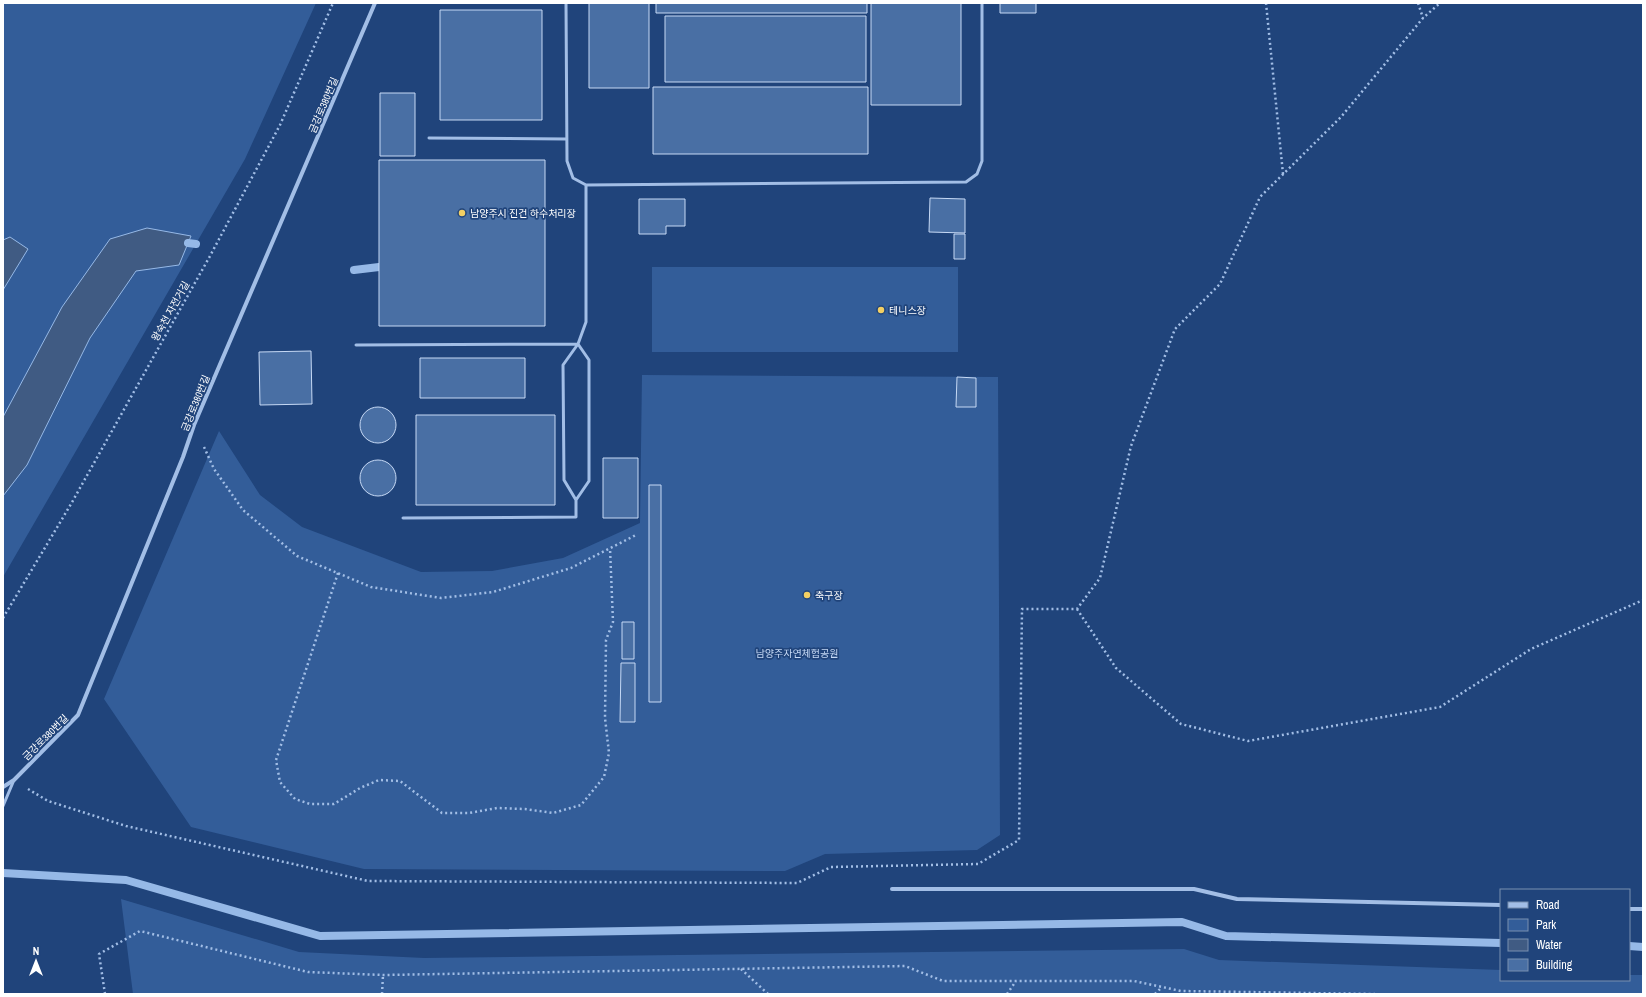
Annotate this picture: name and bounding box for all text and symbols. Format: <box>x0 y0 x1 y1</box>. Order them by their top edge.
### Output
street label: 금강로380번길 <box>306 75 341 135</box>
place label: 남양주시 진건 하수처리장 <box>470 207 576 220</box>
marker: 남양주시 진건 하수처리장 <box>457 208 467 218</box>
street label: 왕숙천 자전거길 <box>149 279 192 344</box>
place label: 테니스장 <box>889 304 926 317</box>
marker: 테니스장 <box>876 305 886 315</box>
street label: 금강로380번길 <box>178 373 213 433</box>
place label: 축구장 <box>815 589 843 602</box>
marker: 축구장 <box>802 590 812 600</box>
park label: 남양주자연체험공원 <box>756 647 838 660</box>
street label: 금강로380번길 <box>20 712 71 763</box>
legend <box>1500 889 1630 981</box>
text: Road <box>1536 897 1560 913</box>
text: Park <box>1536 917 1556 933</box>
text: Water <box>1536 937 1563 953</box>
north arrow <box>16 941 56 981</box>
text: N <box>33 944 39 958</box>
text: Building <box>1536 957 1573 973</box>

